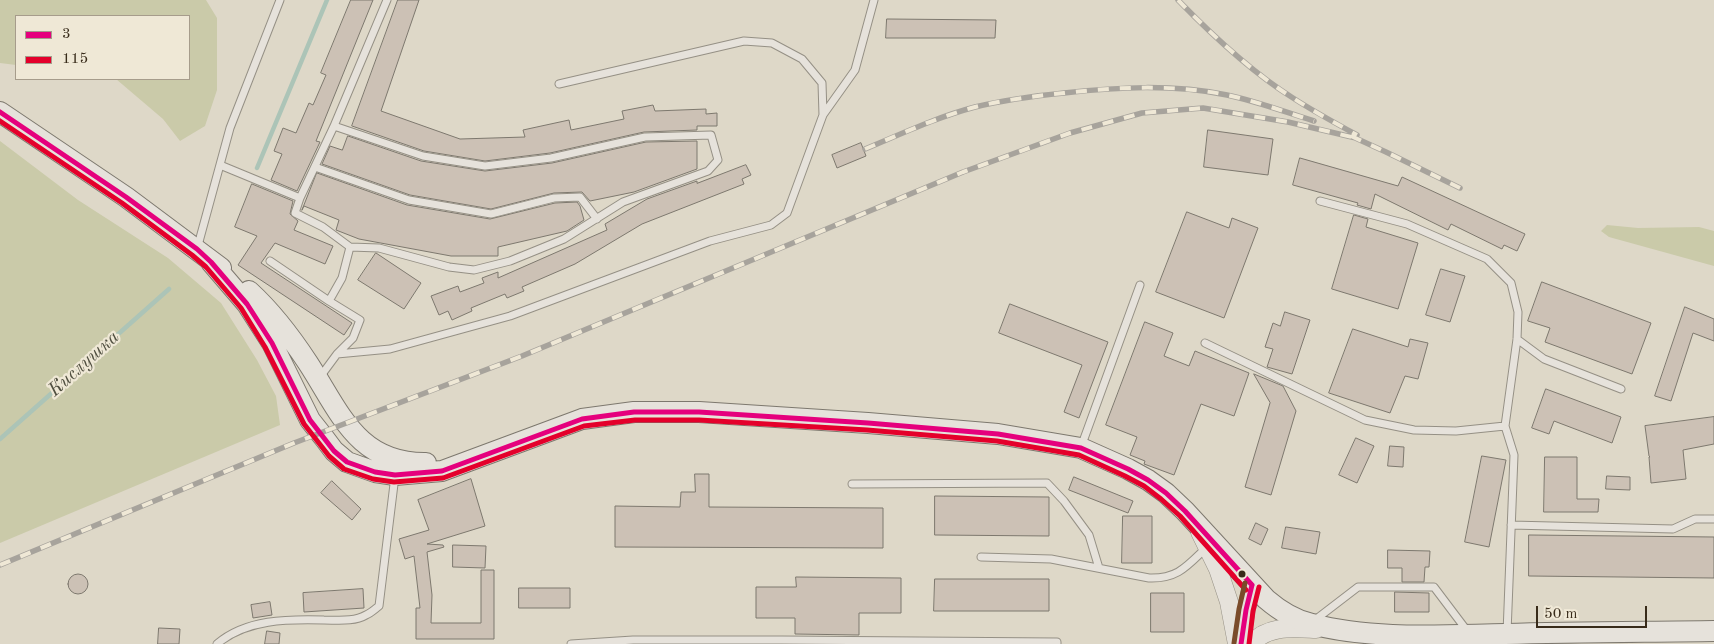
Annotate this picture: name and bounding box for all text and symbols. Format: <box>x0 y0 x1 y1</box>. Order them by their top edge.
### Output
legend <box>15 15 190 80</box>
text: 3 <box>62 27 71 42</box>
text: 115 <box>62 52 88 67</box>
water label: Кислушка <box>44 326 124 402</box>
unlabelled marker <box>1237 569 1247 579</box>
scale bar <box>1539 596 1650 628</box>
text: 50 m <box>1544 607 1578 622</box>

